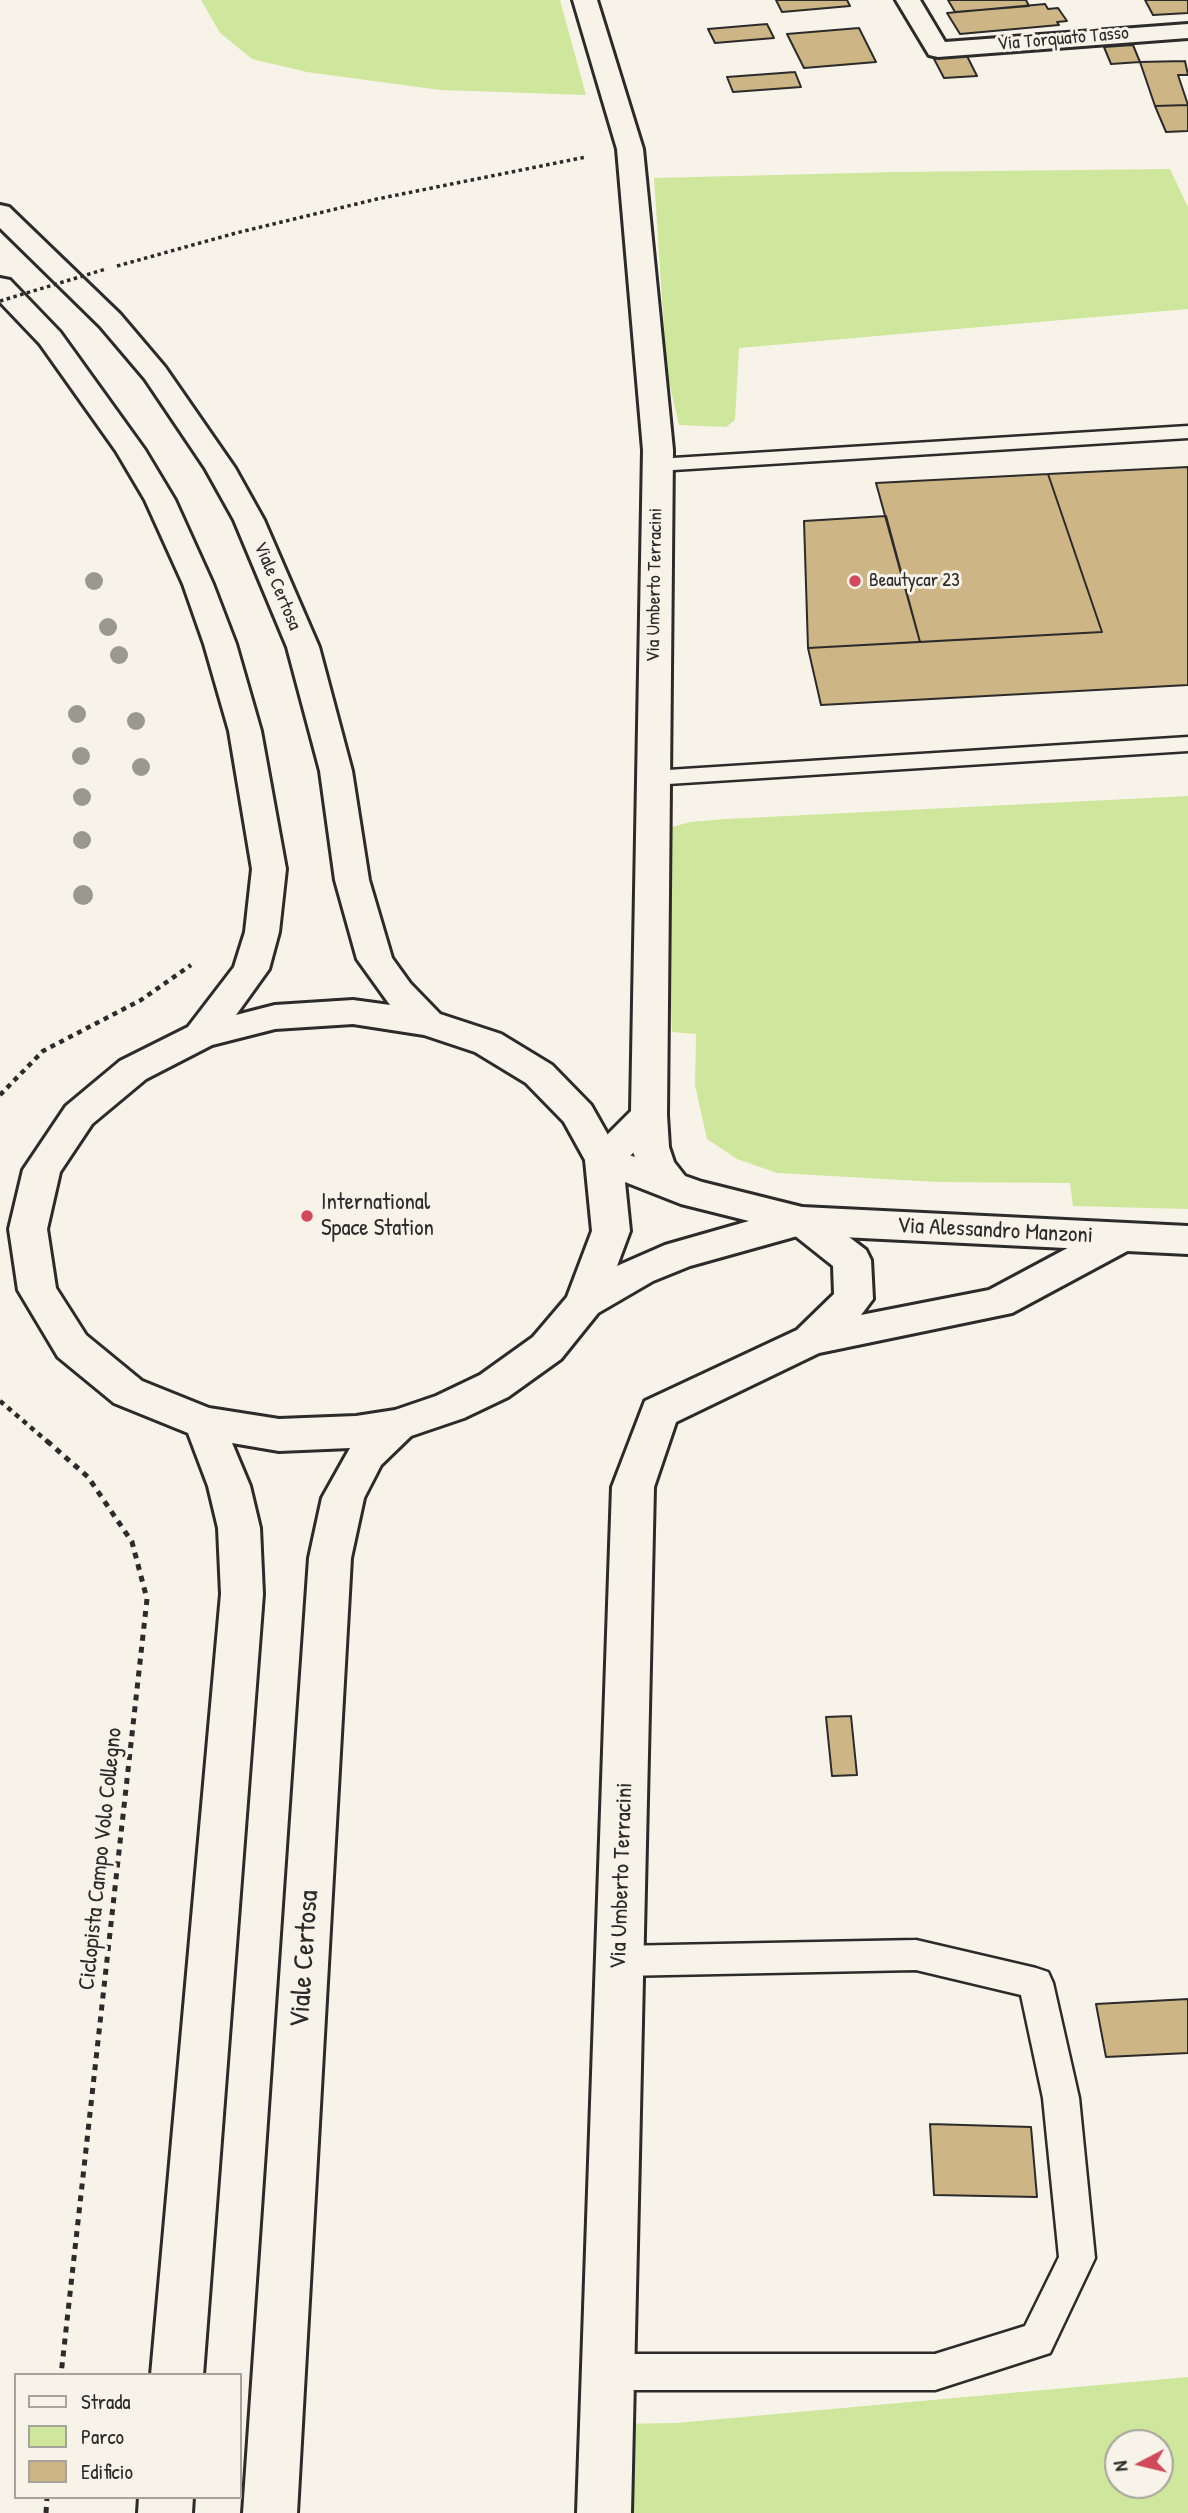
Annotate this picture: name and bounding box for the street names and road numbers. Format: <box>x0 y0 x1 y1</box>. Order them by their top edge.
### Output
street label: Via Torquato Tasso <box>996 22 1130 56</box>
street label: Via Umberto Terracini <box>642 508 668 662</box>
street label: Viale Certosa <box>248 538 306 634</box>
street label: Via Alessandro Manzoni <box>896 1212 1094 1250</box>
street label: Ciclopista Campo Volo Collegno <box>74 1727 128 1991</box>
street label: Via Umberto Terracini <box>605 1782 639 1970</box>
street label: Viale Certosa <box>283 1889 327 2029</box>

